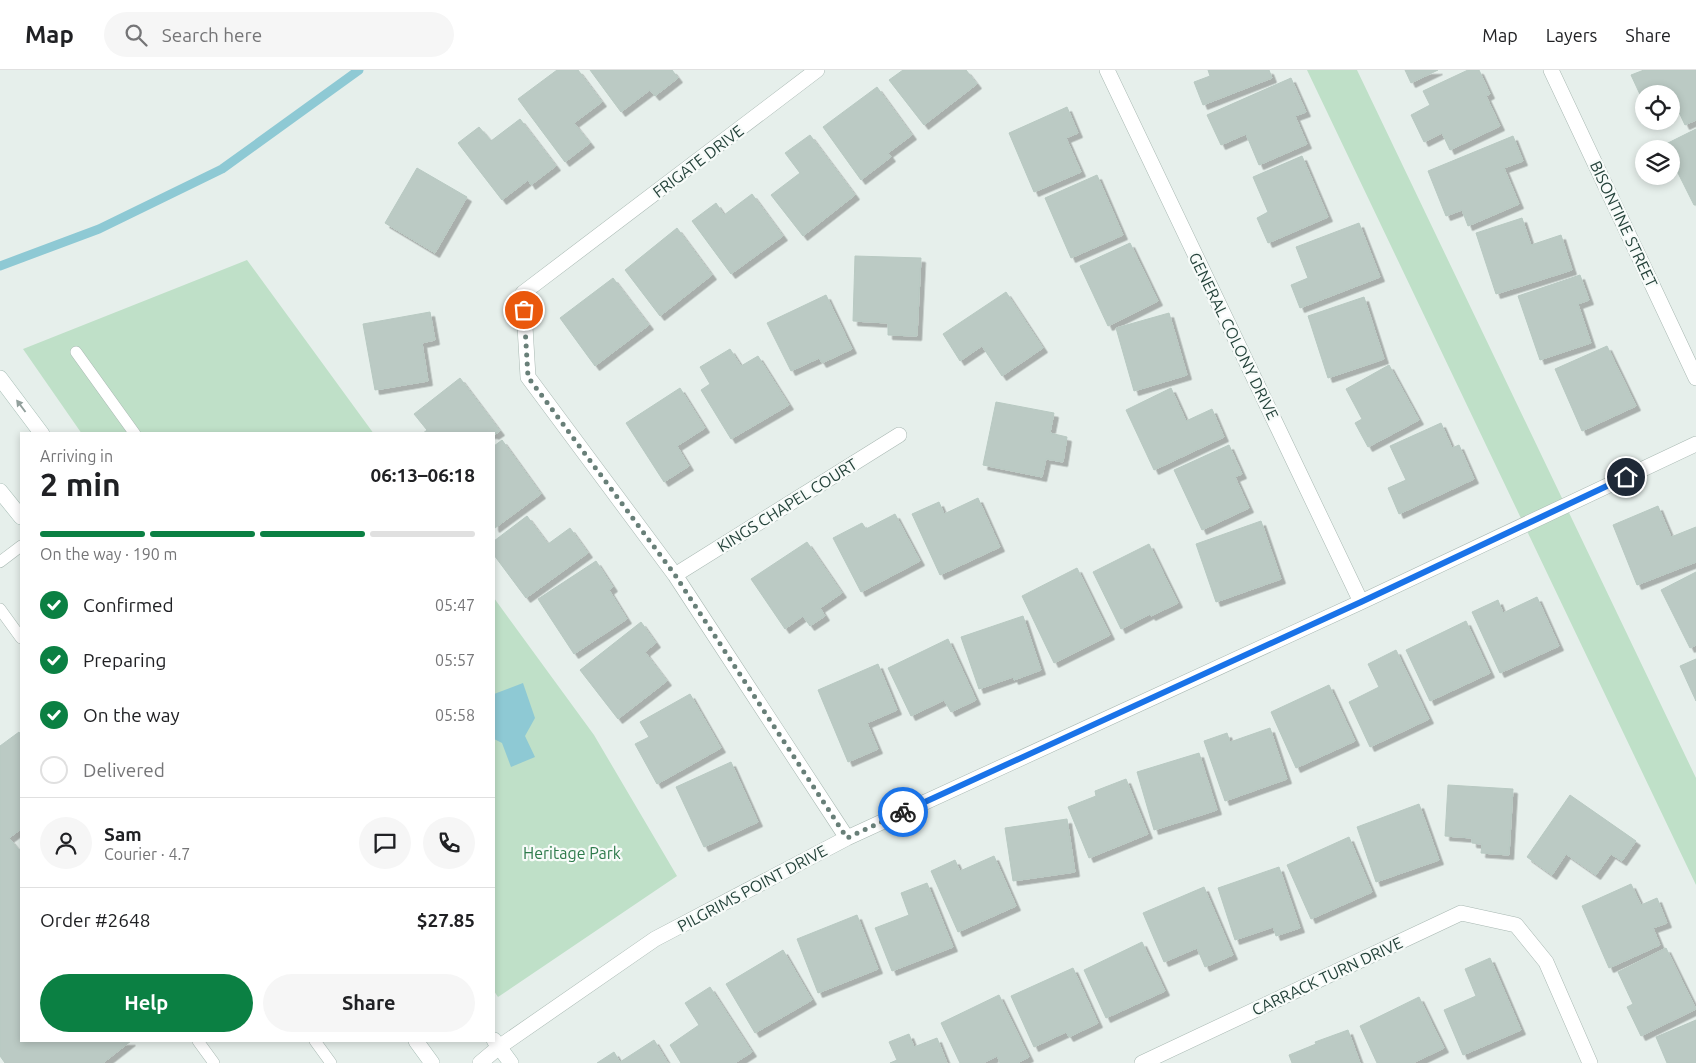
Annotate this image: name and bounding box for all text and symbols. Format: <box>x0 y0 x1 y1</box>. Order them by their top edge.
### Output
search box <box>104 12 454 57</box>
text: Map <box>25 21 74 48</box>
icon: search <box>122 21 150 49</box>
text: Search here <box>162 24 262 46</box>
text: Map <box>1482 25 1518 45</box>
text: Layers <box>1546 25 1597 45</box>
text: Share <box>1625 25 1671 45</box>
map controls <box>1635 85 1680 185</box>
button: locate <box>1635 85 1680 130</box>
street label: FRIGATE DRIVE <box>649 121 747 201</box>
button: layers <box>1635 140 1680 185</box>
street label: BISONTINE STREET <box>1587 158 1661 290</box>
street label: GENERAL COLONY DRIVE <box>1186 250 1282 422</box>
pin <box>503 289 545 331</box>
icon: bag <box>510 296 538 324</box>
one-way arrow <box>16 399 26 413</box>
text: Arriving in <box>40 447 113 465</box>
street label: KINGS CHAPEL COURT <box>714 455 860 555</box>
pin <box>1605 456 1647 498</box>
icon: home <box>1612 463 1640 491</box>
text: 06:13–06:18 <box>370 464 475 486</box>
text: 2 min <box>40 466 121 502</box>
text: On the way · 190 m <box>40 545 177 563</box>
icon: check <box>40 591 68 619</box>
text: Confirmed <box>83 594 174 616</box>
text: 05:47 <box>435 596 475 614</box>
icon: check <box>40 646 68 674</box>
text: Preparing <box>83 649 167 671</box>
text: 05:57 <box>435 651 475 669</box>
icon: check <box>40 701 68 729</box>
text: On the way <box>83 704 180 726</box>
text: 05:58 <box>435 706 475 724</box>
text: Delivered <box>83 759 165 781</box>
courier <box>878 787 928 837</box>
icon: bike <box>889 798 917 826</box>
button: person <box>40 817 92 869</box>
button: chat <box>359 817 411 869</box>
button: phone <box>423 817 475 869</box>
text: Sam <box>104 823 142 845</box>
street label: PILGRIMS POINT DRIVE <box>674 841 830 935</box>
park label: Heritage Park <box>523 844 621 862</box>
text: Courier · 4.7 <box>104 845 190 863</box>
text: Order #2648 <box>40 909 150 931</box>
text: $27.85 <box>417 909 475 931</box>
street label: CARRACK TURN DRIVE <box>1249 933 1405 1019</box>
button: Help <box>40 974 253 1032</box>
button: Share <box>263 974 475 1032</box>

